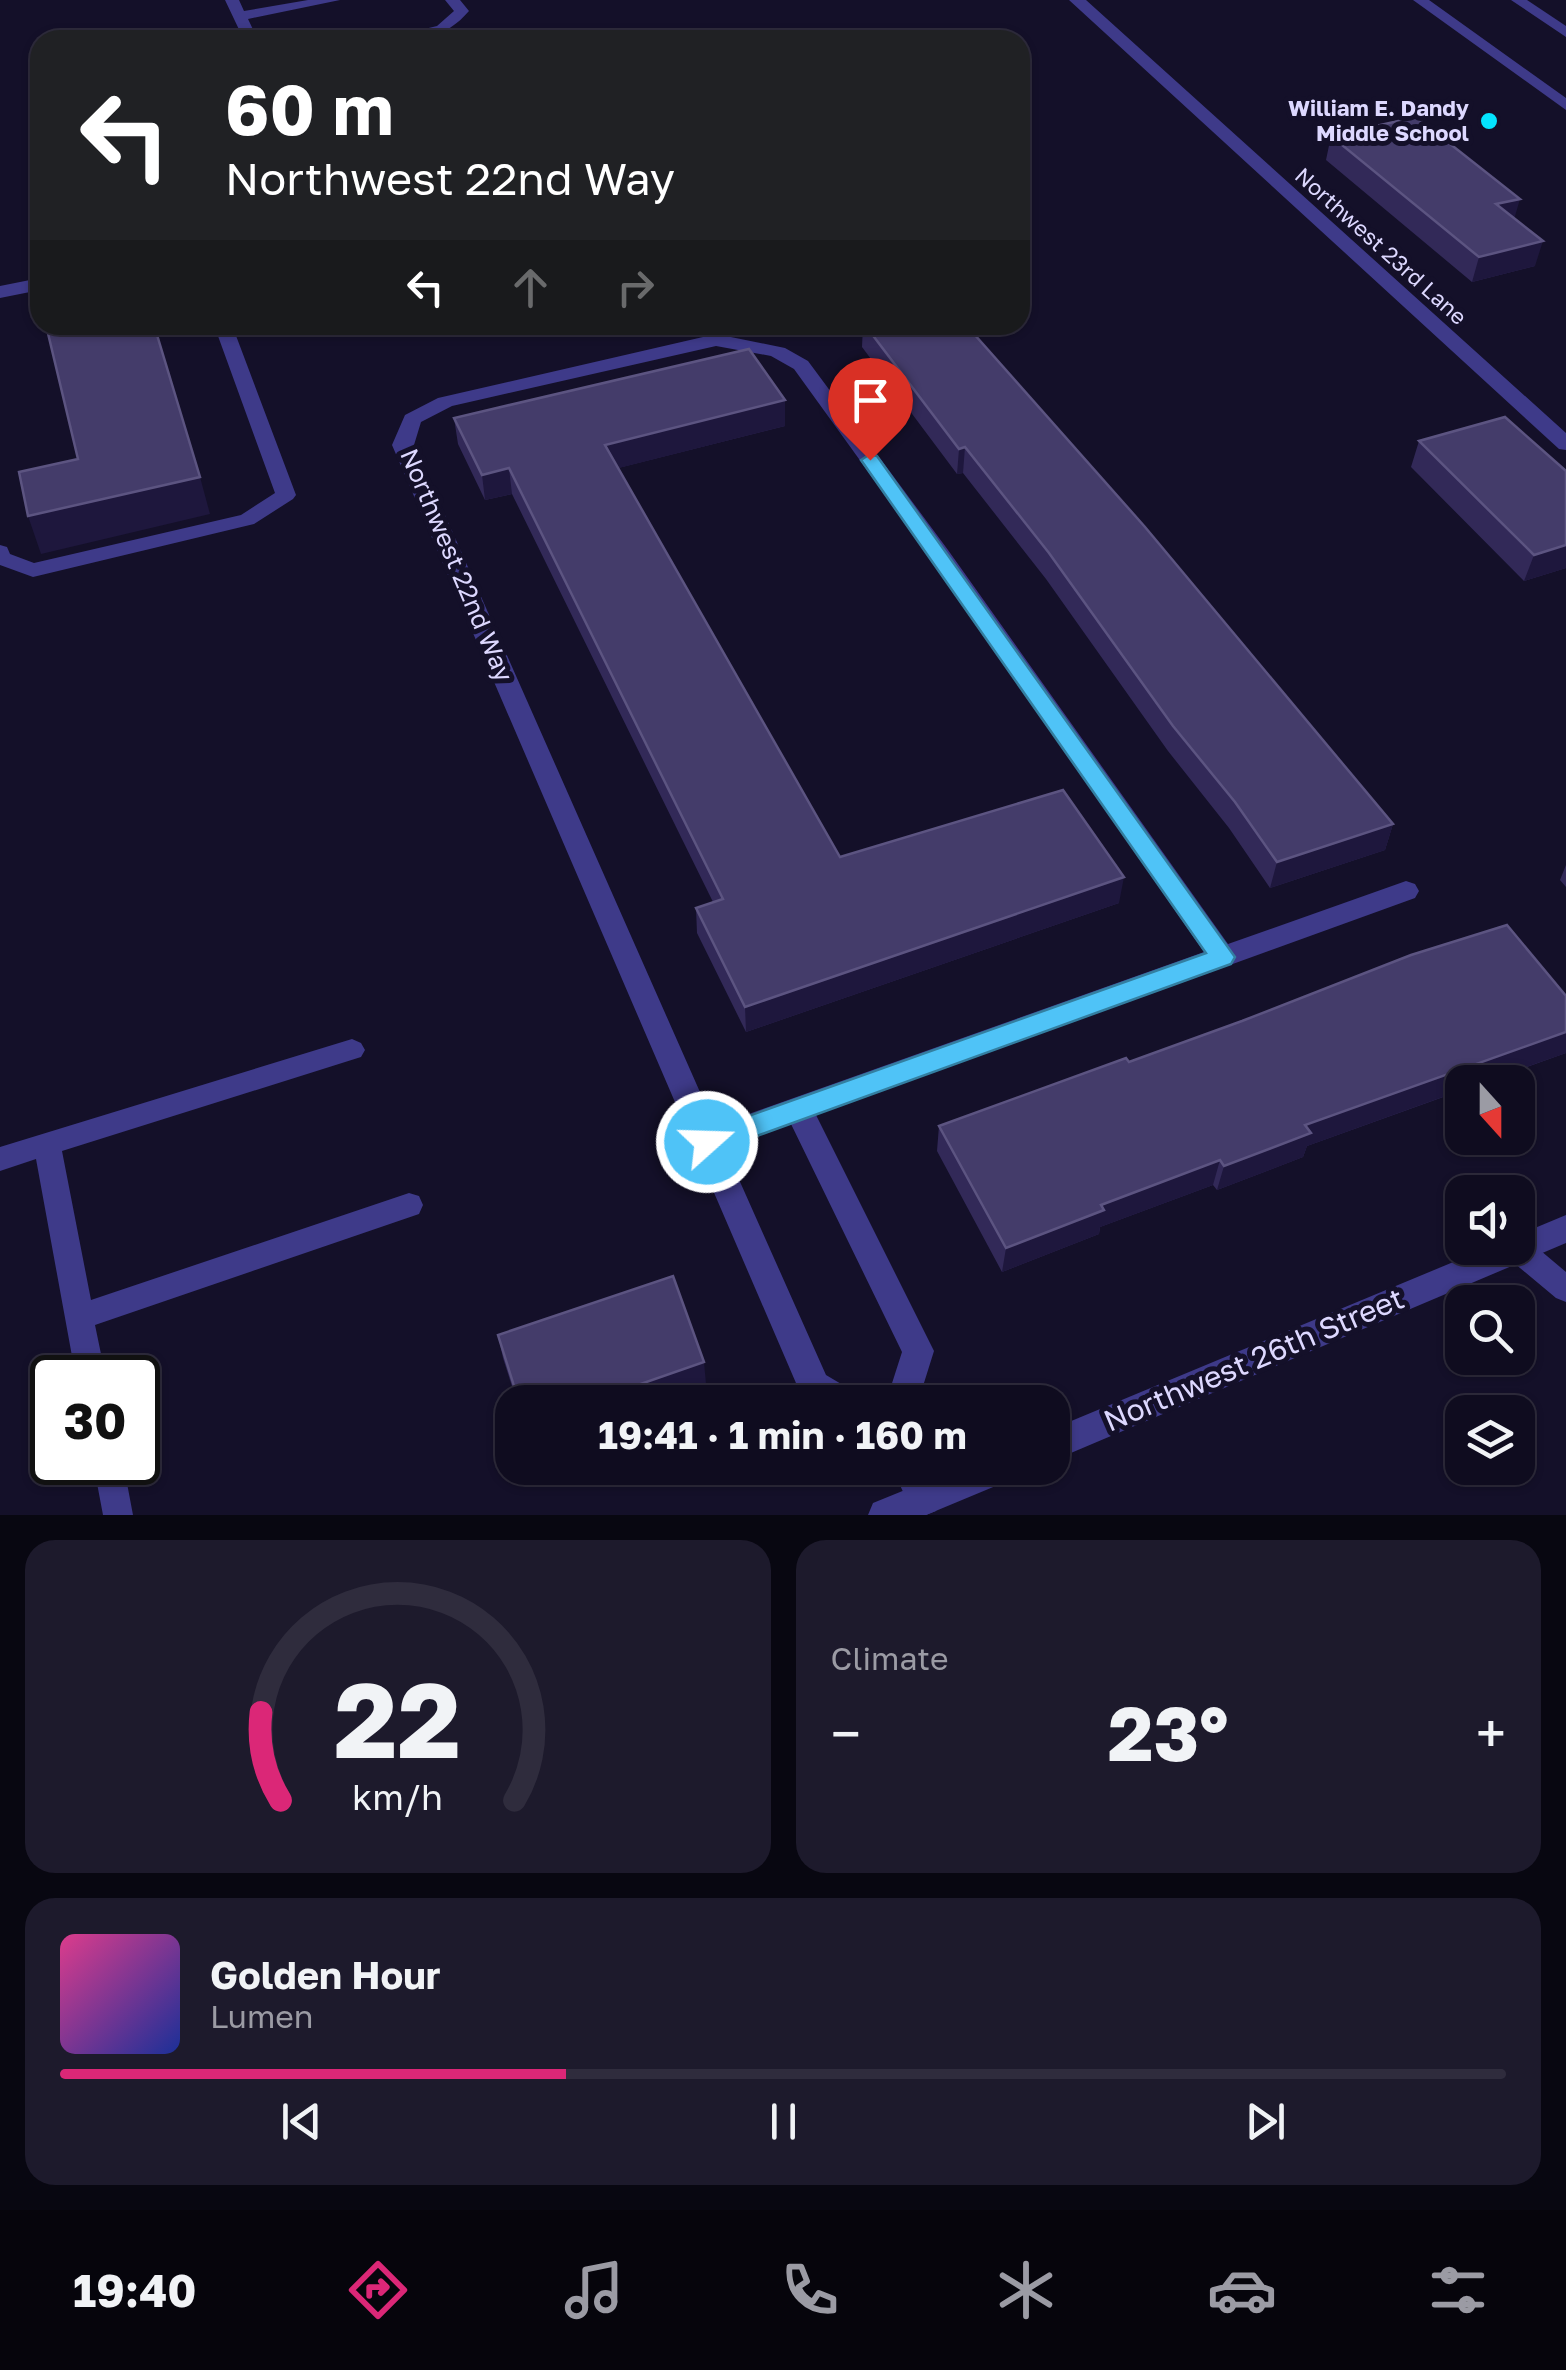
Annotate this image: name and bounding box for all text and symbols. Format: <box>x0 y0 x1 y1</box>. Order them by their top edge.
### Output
text: 60 m <box>225 66 394 150</box>
icon: left <box>60 70 190 200</box>
place label: William E. Dandy Middle School <box>1288 94 1469 146</box>
marker: William E. Dandy Middle School <box>1478 110 1500 132</box>
text: Northwest 22nd Way <box>225 151 675 205</box>
street label: Northwest 23rd Lane <box>1290 161 1473 330</box>
icon: left <box>398 260 453 315</box>
icon: ahead <box>503 260 558 315</box>
icon: right <box>608 260 663 315</box>
pin <box>828 358 913 461</box>
icon: arrive <box>843 373 898 428</box>
street label: Northwest 22nd Way <box>394 444 521 686</box>
north arrow <box>1445 1065 1535 1155</box>
map controls <box>1445 1065 1535 1485</box>
position arrow <box>655 1090 759 1194</box>
button: sound <box>1445 1175 1535 1265</box>
street label: Northwest 26th Street <box>1098 1280 1409 1439</box>
button: search <box>1445 1285 1535 1375</box>
speed limit sign: 30 <box>30 1355 160 1485</box>
button: layers <box>1445 1395 1535 1485</box>
text: 19:41 · 1 min · 160 m <box>598 1412 967 1457</box>
text: Climate <box>831 1639 949 1677</box>
text: 22 <box>334 1656 461 1781</box>
text: 23° <box>1108 1687 1229 1778</box>
text: − <box>831 1700 861 1766</box>
text: + <box>1476 1700 1506 1766</box>
text: km/h <box>352 1775 443 1818</box>
text: Golden Hour <box>210 1952 441 1997</box>
text: Lumen <box>210 1997 314 2035</box>
icon: previous <box>274 2094 329 2149</box>
icon: pause <box>756 2094 811 2149</box>
icon: next <box>1238 2094 1293 2149</box>
icon: directions <box>343 2255 413 2325</box>
icon: music <box>559 2255 629 2325</box>
icon: phone <box>775 2255 845 2325</box>
icon: climate <box>991 2255 1061 2325</box>
icon: car <box>1207 2255 1277 2325</box>
icon: filters <box>1423 2255 1493 2325</box>
text: 19:40 <box>73 2263 197 2317</box>

